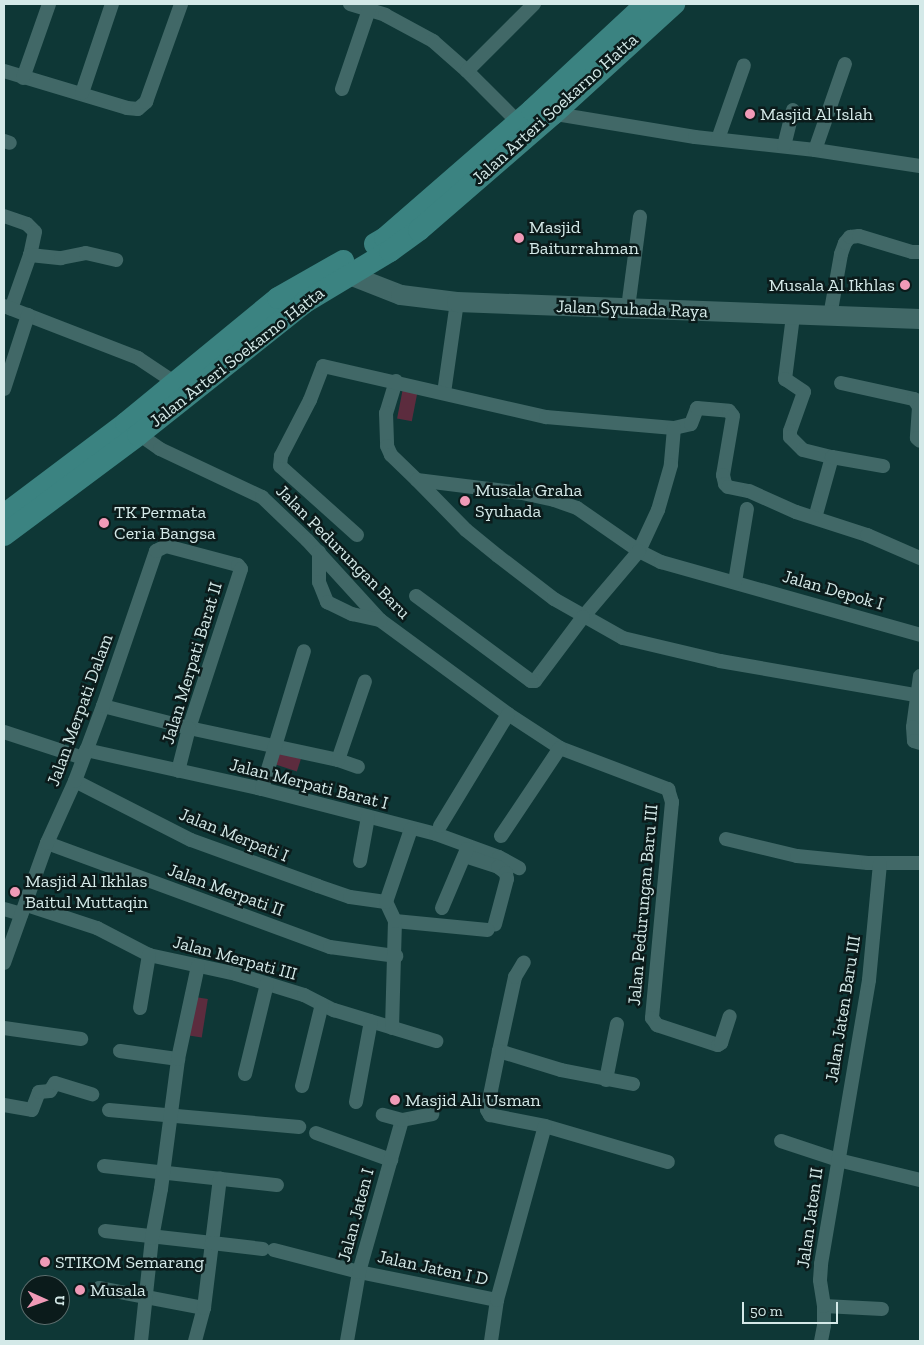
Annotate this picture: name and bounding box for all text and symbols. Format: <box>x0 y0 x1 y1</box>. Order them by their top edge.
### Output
street label: Jalan Arteri Soekarno Hatta <box>468 29 642 189</box>
place label: Masjid Al Islah <box>760 103 873 125</box>
marker: Masjid Al Islah <box>744 108 756 120</box>
place label: Masjid Baiturrahman <box>529 217 639 260</box>
marker: Masjid Baiturrahman <box>513 232 525 244</box>
place label: Musala Al Ikhlas <box>768 274 895 296</box>
marker: Musala Al Ikhlas <box>899 279 911 291</box>
street label: Jalan Arteri Soekarno Hatta <box>145 282 329 432</box>
street label: Jalan Syuhada Raya <box>556 296 708 322</box>
street label: Jalan Pedurungan Baru <box>271 480 415 624</box>
place label: Musala Graha Syuhada <box>475 480 582 522</box>
marker: Musala Graha Syuhada <box>459 495 471 507</box>
place label: TK Permata Ceria Bangsa <box>114 502 216 544</box>
marker: TK Permata Ceria Bangsa <box>98 517 110 529</box>
street label: Jalan Depok I <box>780 565 886 615</box>
street label: Jalan Merpati Barat II <box>157 579 227 747</box>
street label: Jalan Merpati Dalam <box>42 631 118 789</box>
street label: Jalan Merpati Barat I <box>228 754 390 814</box>
street label: Jalan Merpati I <box>176 803 292 867</box>
street label: Jalan Pedurungan Baru III <box>623 803 663 1007</box>
street label: Jalan Merpati II <box>165 859 287 921</box>
place label: Masjid Al Ikhlas Baitul Muttaqin <box>25 871 148 914</box>
marker: Masjid Al Ikhlas Baitul Muttaqin <box>9 886 21 898</box>
street label: Jalan Merpati III <box>171 931 299 985</box>
street label: Jalan Jaten Baru III <box>821 934 865 1084</box>
place label: Masjid Ali Usman <box>405 1089 541 1111</box>
marker: Masjid Ali Usman <box>389 1094 401 1106</box>
street label: Jalan Jaten I <box>333 1166 379 1264</box>
street label: Jalan Jaten II <box>792 1166 828 1270</box>
street label: Jalan Jaten I D <box>376 1246 490 1290</box>
place label: STIKOM Semarang <box>55 1251 204 1273</box>
marker: STIKOM Semarang <box>39 1256 51 1268</box>
north arrow <box>20 1275 70 1325</box>
place label: Musala <box>90 1279 146 1301</box>
marker: Musala <box>74 1284 86 1296</box>
scale bar <box>744 1292 840 1324</box>
text: U <box>51 1295 68 1306</box>
text: 50 m <box>750 1302 783 1320</box>

